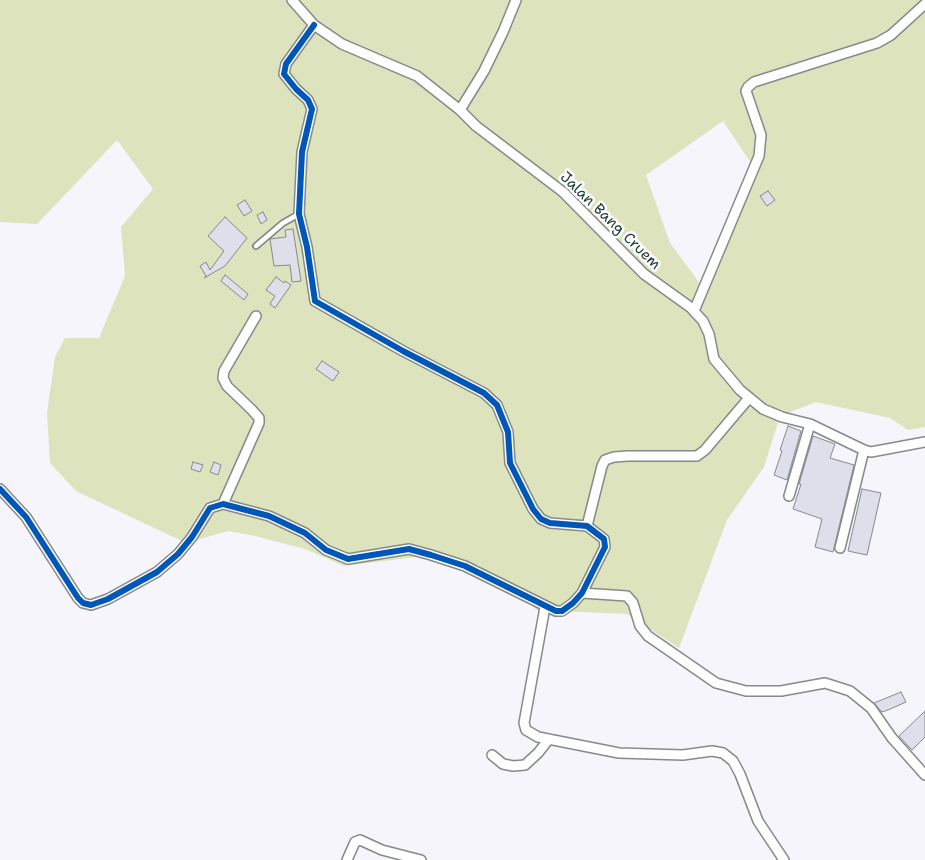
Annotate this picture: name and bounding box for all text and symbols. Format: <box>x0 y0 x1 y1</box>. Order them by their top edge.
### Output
street label: Jalan Bang Cruem <box>556 168 664 274</box>

